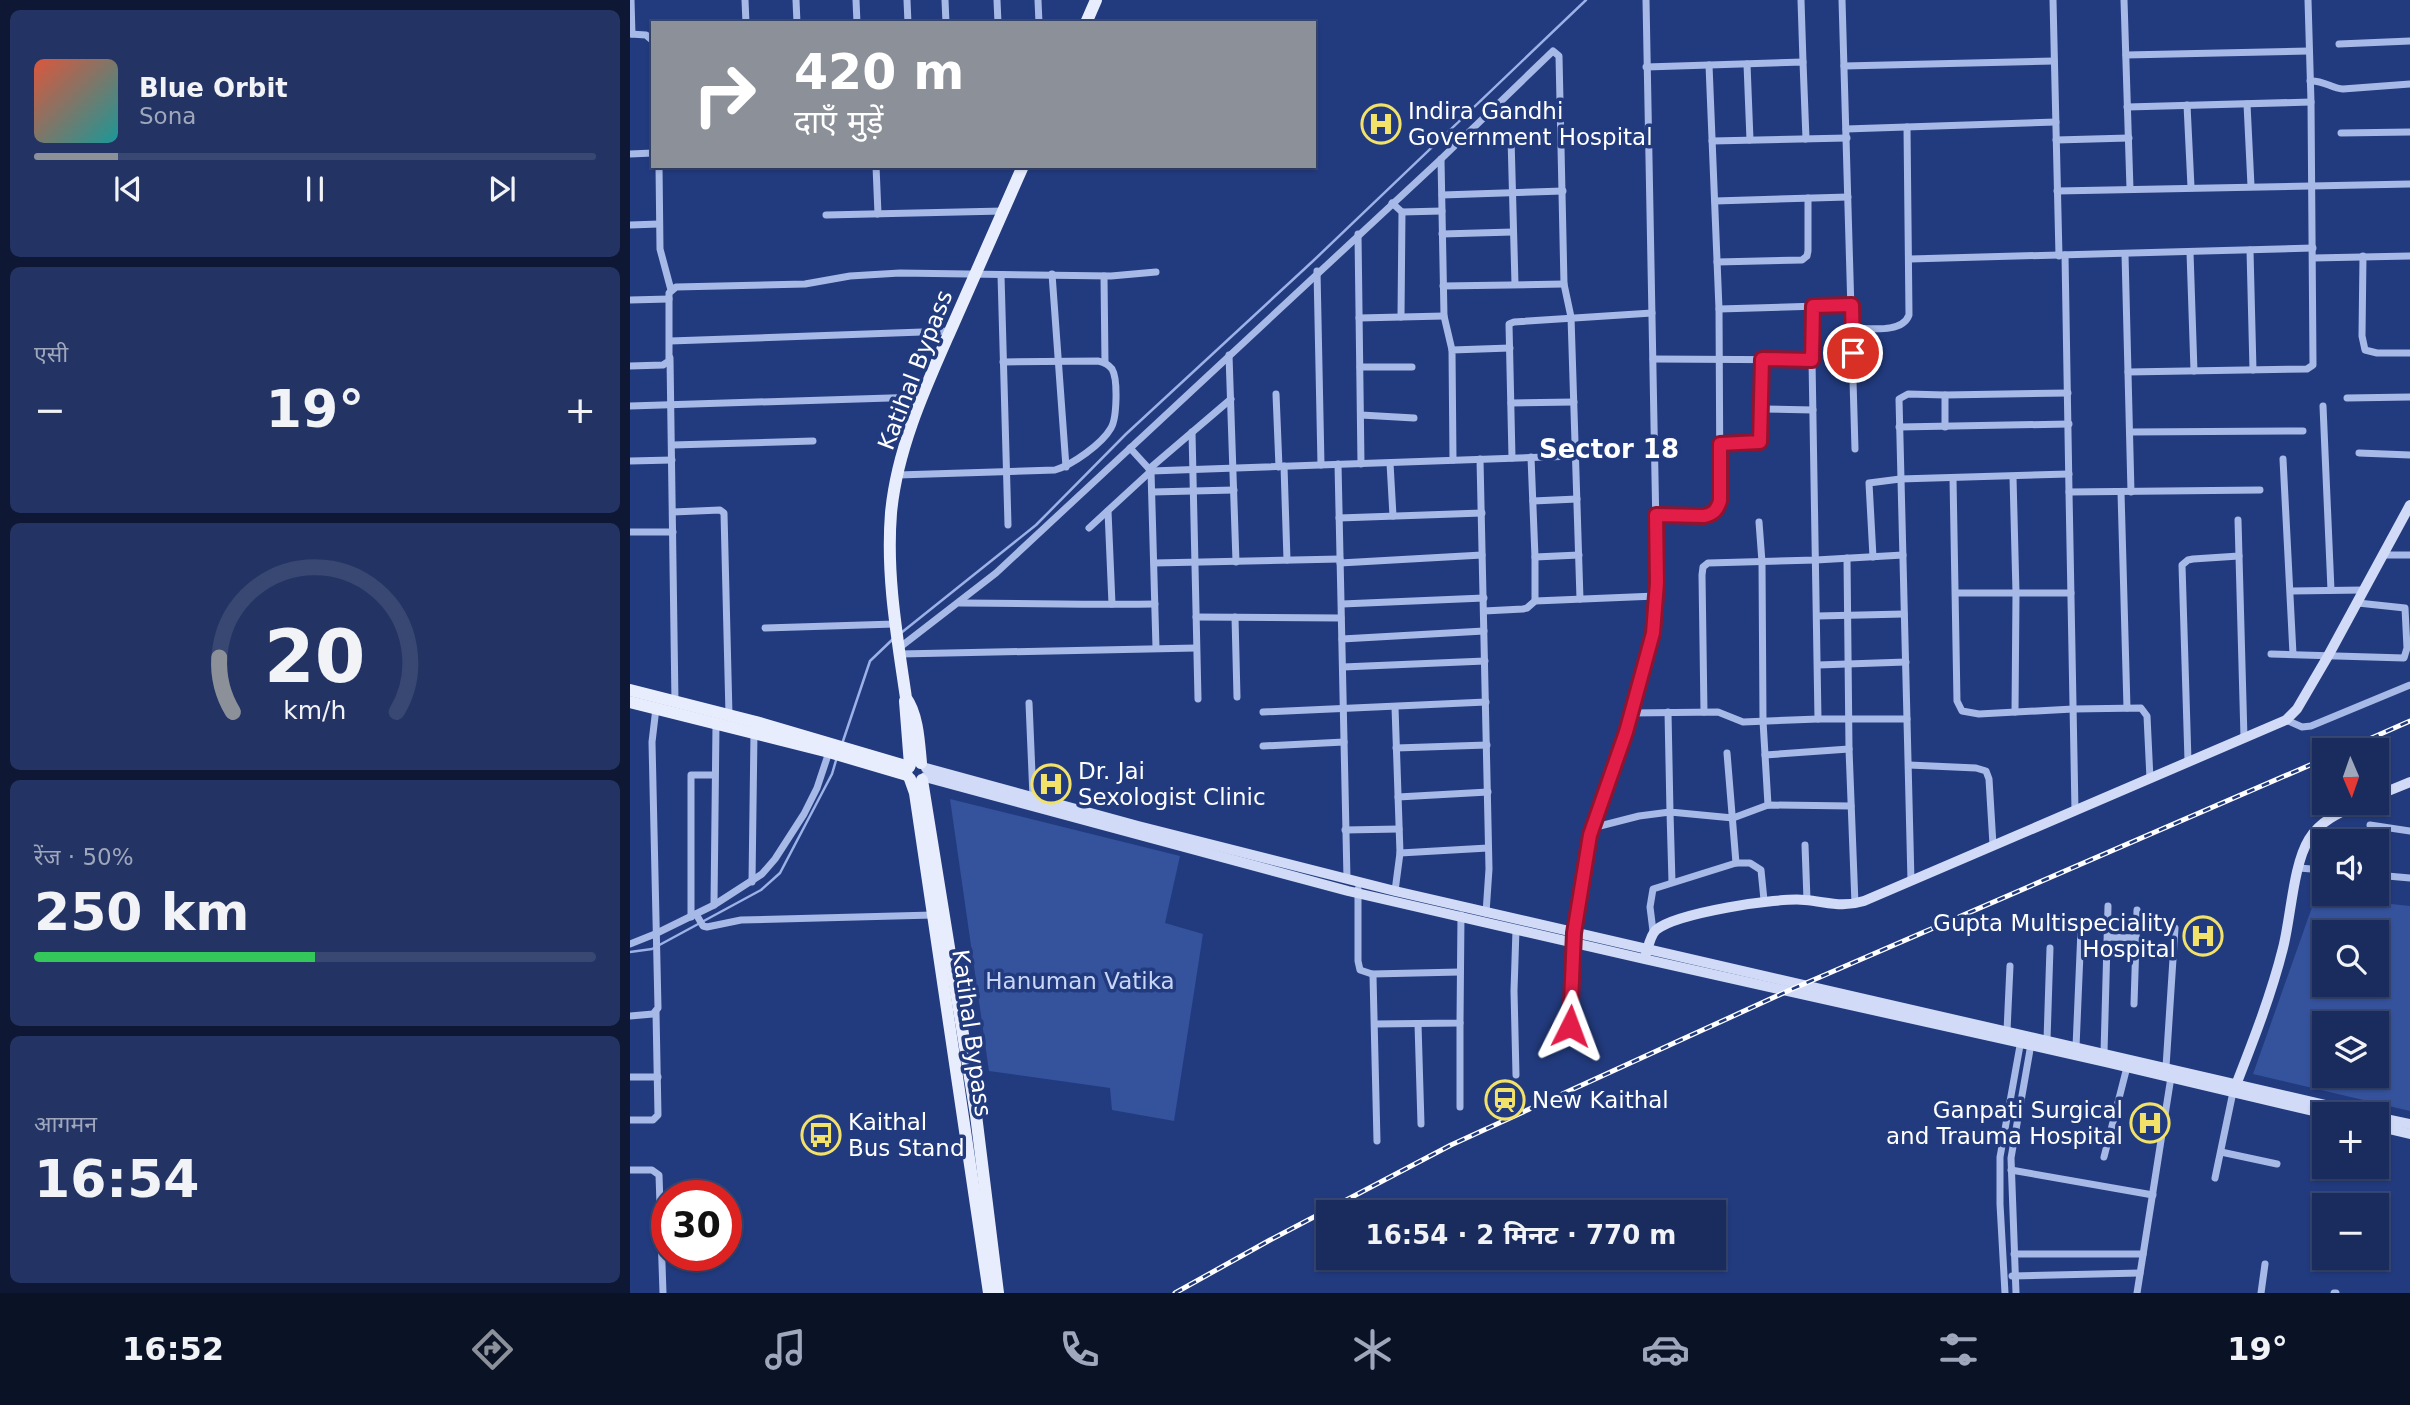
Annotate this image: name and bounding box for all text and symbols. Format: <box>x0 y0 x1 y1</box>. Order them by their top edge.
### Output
text: 420 m <box>794 44 964 101</box>
icon: right <box>679 49 770 140</box>
text: Blue Orbit <box>139 73 288 103</box>
place label: Indira Gandhi Government Hospital <box>1408 98 1653 150</box>
text: Sona <box>139 103 196 129</box>
text: दाएँ मुड़ें <box>794 103 883 141</box>
hospital icon: Indira Gandhi Government Hospital <box>1360 103 1402 145</box>
icon: previous <box>109 170 147 208</box>
icon: pause <box>296 170 334 208</box>
icon: next <box>483 170 521 208</box>
street label: Katihal Bypass <box>873 287 957 453</box>
pin <box>1823 323 1883 383</box>
icon: arrive <box>1834 334 1872 372</box>
text: एसी <box>34 341 68 367</box>
text: 19° <box>266 379 364 439</box>
text: − <box>34 388 66 432</box>
text: + <box>564 388 596 432</box>
district label: Sector 18 <box>1539 434 1679 464</box>
text: 20 <box>264 615 366 700</box>
text: km/h <box>283 696 347 725</box>
north arrow <box>2312 738 2389 816</box>
map controls <box>2312 738 2389 1270</box>
place label: Dr. Jai Sexologist Clinic <box>1078 758 1266 810</box>
hospital icon: Dr. Jai Sexologist Clinic <box>1030 763 1072 805</box>
button: sound <box>2312 829 2389 906</box>
text: रेंज · 50% <box>34 844 134 870</box>
text: 250 km <box>34 882 249 942</box>
place label: Gupta Multispeciality Hospital <box>1933 910 2176 962</box>
hospital icon: Gupta Multispeciality Hospital <box>2182 915 2224 957</box>
button: search <box>2312 920 2389 997</box>
street label: Katihal Bypass <box>947 948 997 1118</box>
park label: Hanuman Vatika <box>985 968 1175 994</box>
position arrow <box>1533 989 1607 1063</box>
button: layers <box>2312 1011 2389 1088</box>
station icon: New Kaithal <box>1484 1079 1526 1121</box>
place label: New Kaithal <box>1532 1087 1669 1113</box>
place label: Ganpati Surgical and Trauma Hospital <box>1886 1097 2123 1149</box>
hospital icon: Ganpati Surgical and Trauma Hospital <box>2129 1102 2171 1144</box>
button: + <box>2312 1102 2389 1179</box>
place label: Kaithal Bus Stand <box>848 1109 965 1161</box>
text: आगमन <box>34 1111 97 1137</box>
bus stop icon: Kaithal Bus Stand <box>800 1114 842 1156</box>
text: 16:54 <box>34 1149 200 1209</box>
speed limit sign: 30 <box>651 1180 742 1271</box>
button: − <box>2312 1193 2389 1270</box>
text: 16:54 · 2 मिनट · 770 m <box>1366 1220 1676 1250</box>
icon: directions <box>468 1325 517 1374</box>
icon: music <box>761 1325 810 1374</box>
icon: phone <box>1055 1325 1104 1374</box>
icon: climate <box>1348 1325 1397 1374</box>
icon: car <box>1641 1325 1690 1374</box>
icon: filters <box>1934 1325 1983 1374</box>
text: 16:52 <box>122 1330 224 1368</box>
text: 19° <box>2227 1330 2288 1368</box>

